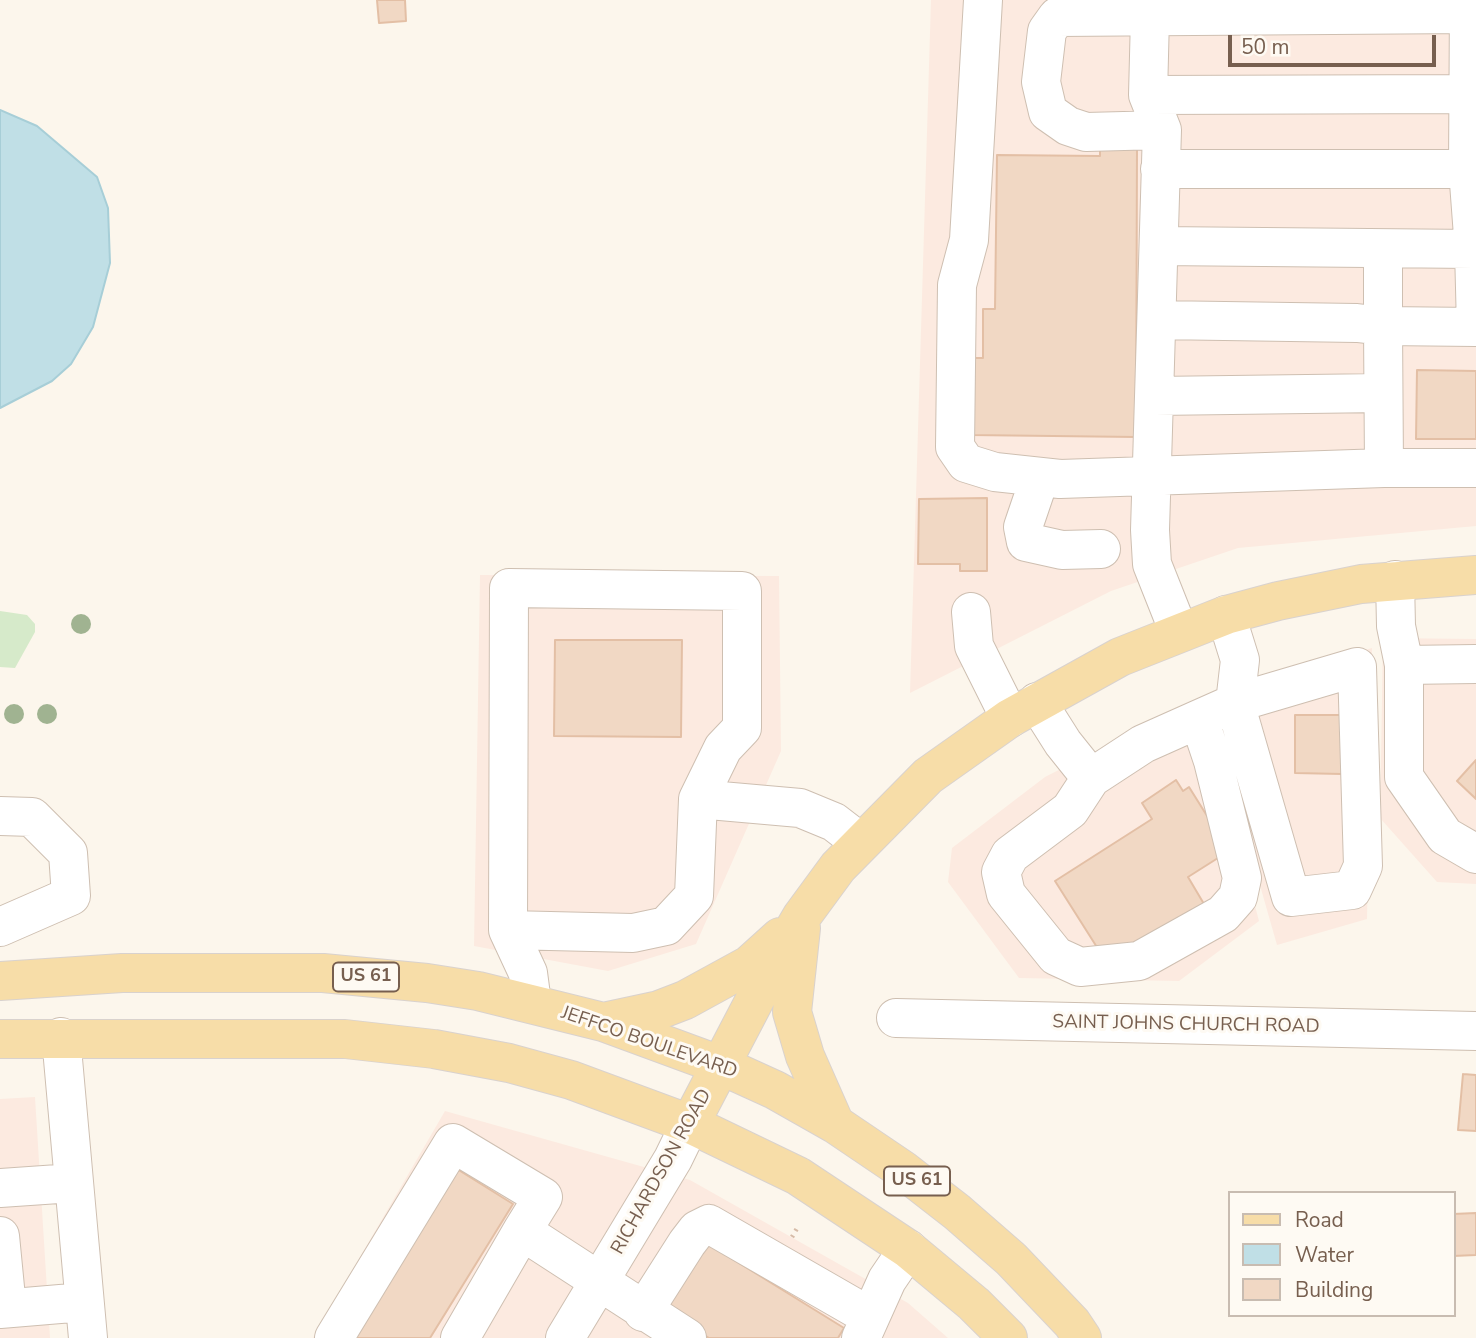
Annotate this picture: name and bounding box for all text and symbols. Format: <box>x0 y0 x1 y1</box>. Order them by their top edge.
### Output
scale bar <box>1231 21 1439 65</box>
text: 50 m <box>1241 33 1290 61</box>
road number: US 61 <box>333 962 399 992</box>
street label: JEFFCO BOULEVARD <box>558 1002 740 1084</box>
street label: SAINT JOHNS CHURCH ROAD <box>1052 1011 1320 1039</box>
street label: RICHARDSON ROAD <box>607 1085 717 1259</box>
road number: US 61 <box>884 1166 950 1196</box>
legend <box>1228 1191 1455 1317</box>
text: Road <box>1295 1206 1344 1234</box>
text: Water <box>1295 1241 1354 1269</box>
text: Building <box>1295 1276 1373 1304</box>

